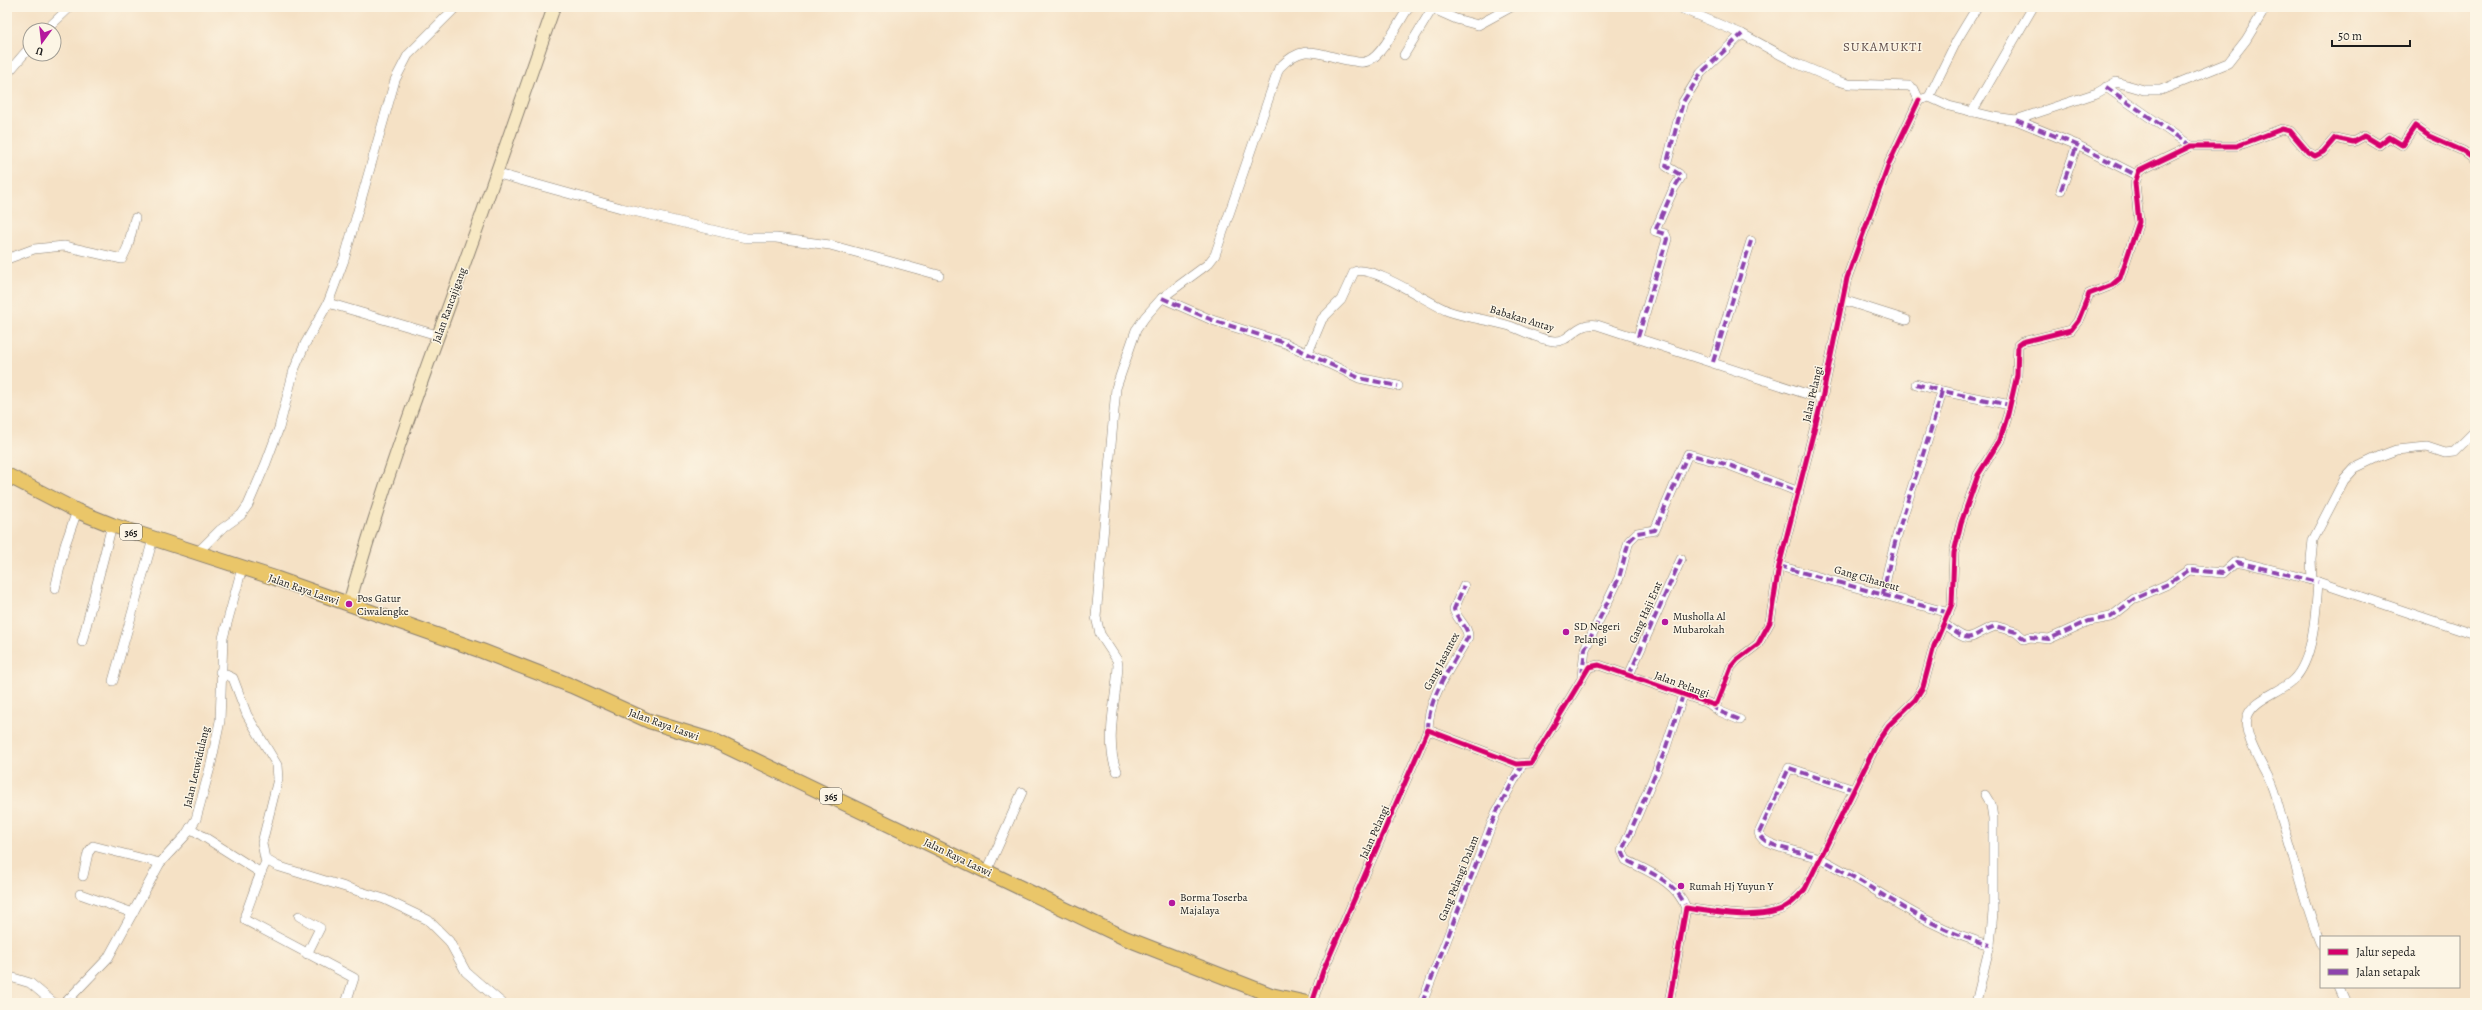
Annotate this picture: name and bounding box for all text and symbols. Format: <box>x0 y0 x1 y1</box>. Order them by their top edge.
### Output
north arrow <box>22 22 62 62</box>
scale bar <box>2332 22 2410 48</box>
text: 50 m <box>2338 28 2362 44</box>
district label: SUKAMUKTI <box>1843 38 1923 55</box>
text: U <box>33 43 45 59</box>
street label: Jalan Rancajigang <box>429 265 470 345</box>
street label: Babakan Antay <box>1488 302 1556 335</box>
street label: Jalan Pelangi <box>1799 364 1826 424</box>
road number: 365 <box>120 524 142 540</box>
street label: Gang Cihaneut <box>1832 562 1902 595</box>
street label: Jalan Raya Laswi <box>266 570 341 609</box>
street label: Gang Haji Erat <box>1625 579 1666 646</box>
place label: Pos Gatur Ciwalengke <box>357 591 409 619</box>
marker: Pos Gatur Ciwalengke <box>344 599 354 609</box>
place label: Musholla Al Mubarokah <box>1673 609 1726 637</box>
marker: Musholla Al Mubarokah <box>1660 617 1670 627</box>
place label: SD Negeri Pelangi <box>1574 619 1620 647</box>
marker: SD Negeri Pelangi <box>1561 627 1571 637</box>
street label: Gang Jasantex <box>1420 629 1463 693</box>
street label: Jalan Pelangi <box>1652 668 1711 701</box>
street label: Jalan Raya Laswi <box>627 705 701 744</box>
street label: Jalan Leuwidulang <box>180 725 213 809</box>
road number: 365 <box>820 788 842 804</box>
street label: Jalan Pelangi <box>1356 803 1393 861</box>
street label: Gang Pelangi Dalam <box>1434 833 1482 923</box>
street label: Jalan Raya Laswi <box>921 835 994 880</box>
place label: Rumah Hj Yuyun Y <box>1689 879 1774 894</box>
marker: Rumah Hj Yuyun Y <box>1676 881 1686 891</box>
place label: Borma Toserba Majalaya <box>1180 890 1249 918</box>
marker: Borma Toserba Majalaya <box>1167 898 1177 908</box>
legend <box>2320 936 2460 988</box>
text: Jalur sepeda <box>2356 944 2416 960</box>
text: Jalan setapak <box>2356 964 2420 980</box>

